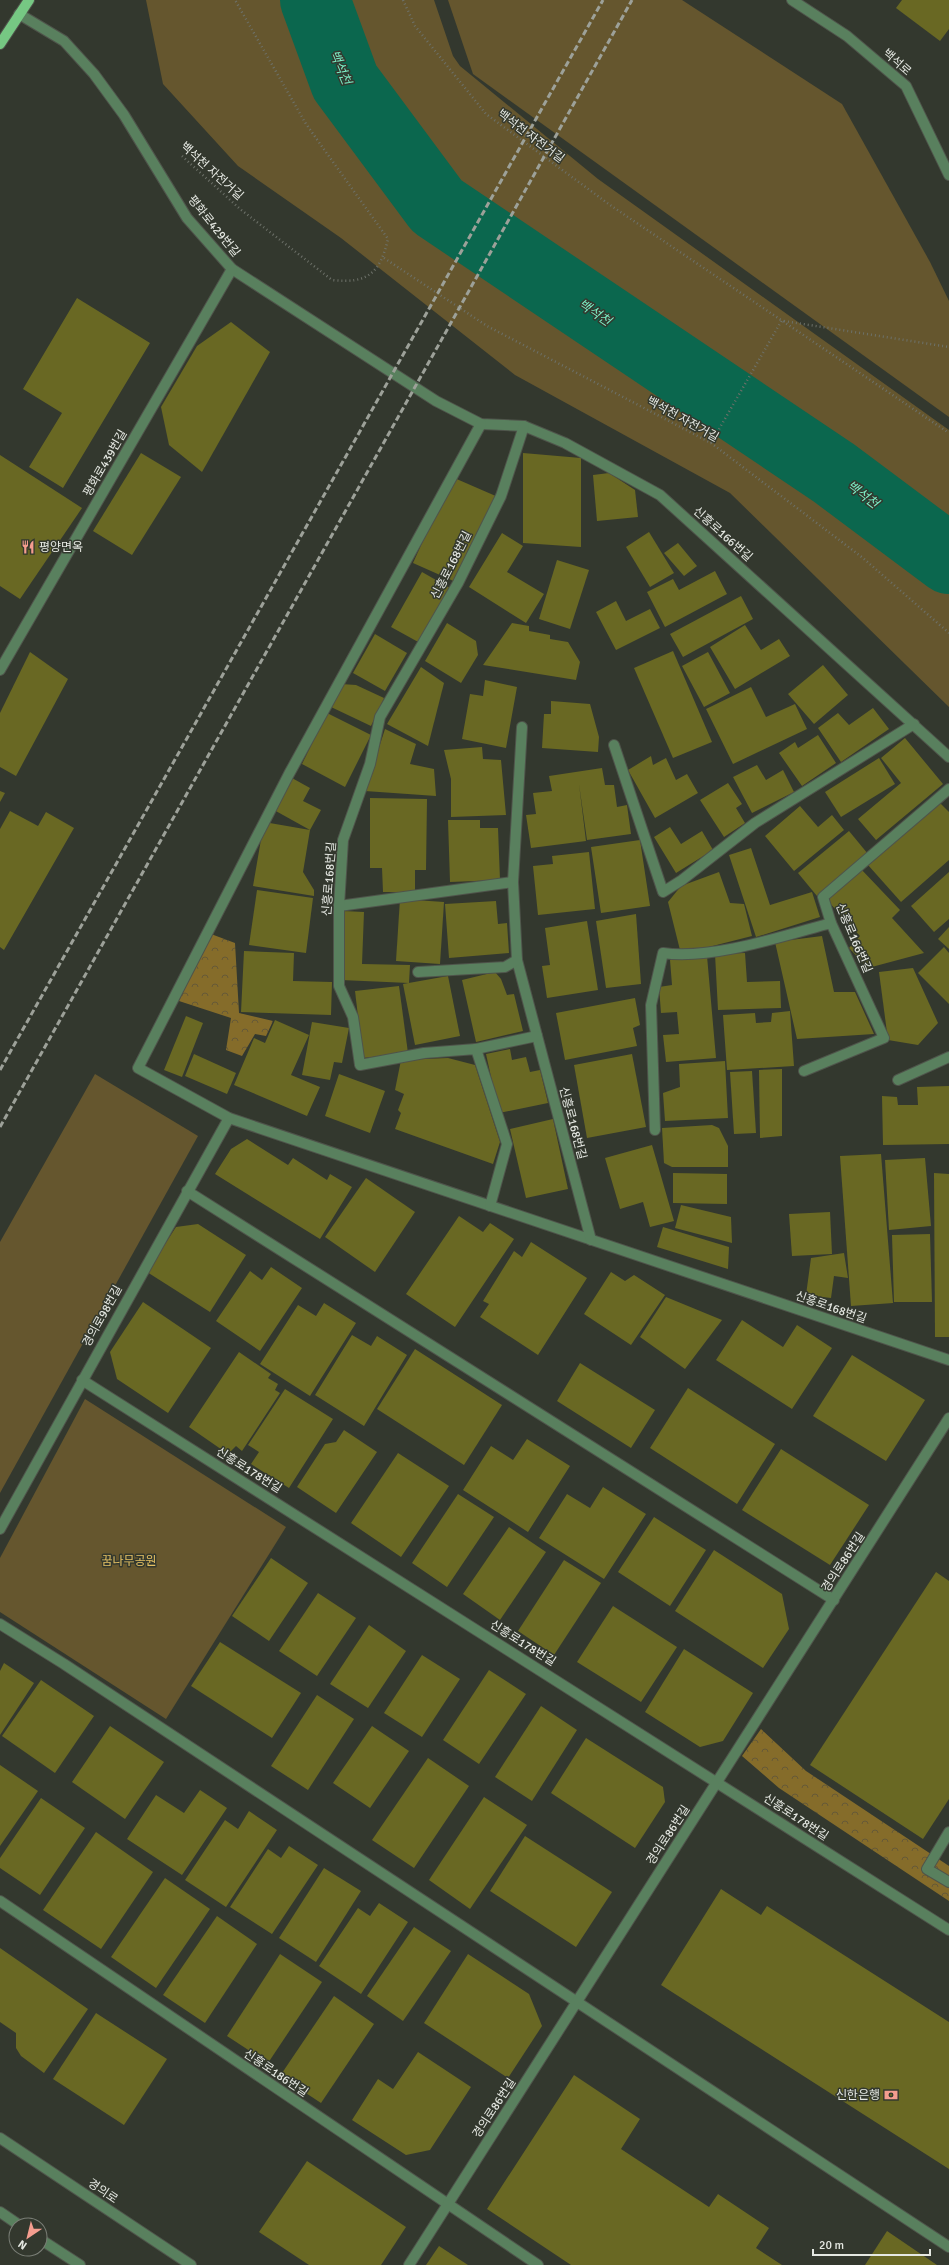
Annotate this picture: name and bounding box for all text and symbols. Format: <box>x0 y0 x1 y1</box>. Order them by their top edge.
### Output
street label: 백석로 <box>879 46 914 79</box>
water label: 백석천 <box>326 48 355 88</box>
street label: 백석천 자전거길 <box>494 106 567 166</box>
street label: 백석천 자전거길 <box>177 139 246 204</box>
street label: 평화로429번길 <box>184 193 243 260</box>
water label: 백석천 <box>575 296 615 330</box>
street label: 백석천 자전거길 <box>644 394 721 445</box>
street label: 평화로439번길 <box>80 427 131 499</box>
water label: 백석천 <box>843 478 882 513</box>
street label: 신흥로166번길 <box>690 504 755 565</box>
street label: 신흥로168번길 <box>428 529 475 602</box>
restaurant icon: 평양면옥 <box>20 539 36 555</box>
place label: 평양면옥 <box>39 540 83 555</box>
street label: 신흥로168번길 <box>319 841 340 917</box>
street label: 신흥로166번길 <box>832 901 875 975</box>
street label: 신흥로168번길 <box>556 1085 589 1161</box>
street label: 경의로98번길 <box>79 1283 126 1350</box>
street label: 신흥로168번길 <box>793 1288 869 1327</box>
street label: 신흥로178번길 <box>213 1444 284 1497</box>
street label: 경의로86번길 <box>819 1530 868 1595</box>
park label: 꿈나무공원 <box>101 1554 157 1569</box>
street label: 신흥로178번길 <box>487 1617 558 1670</box>
street label: 신흥로178번길 <box>760 1791 831 1844</box>
street label: 경의로86번길 <box>644 1803 693 1868</box>
street label: 신흥로186번길 <box>241 2046 311 2101</box>
street label: 경의로86번길 <box>470 2076 519 2141</box>
bank icon: 신한은행 <box>883 2087 899 2103</box>
place label: 신한은행 <box>836 2088 880 2103</box>
street label: 경의로 <box>85 2176 121 2207</box>
north arrow <box>8 2217 48 2257</box>
scale bar <box>813 2231 930 2257</box>
text: N <box>16 2237 29 2252</box>
text: 20 m <box>819 2238 844 2253</box>

